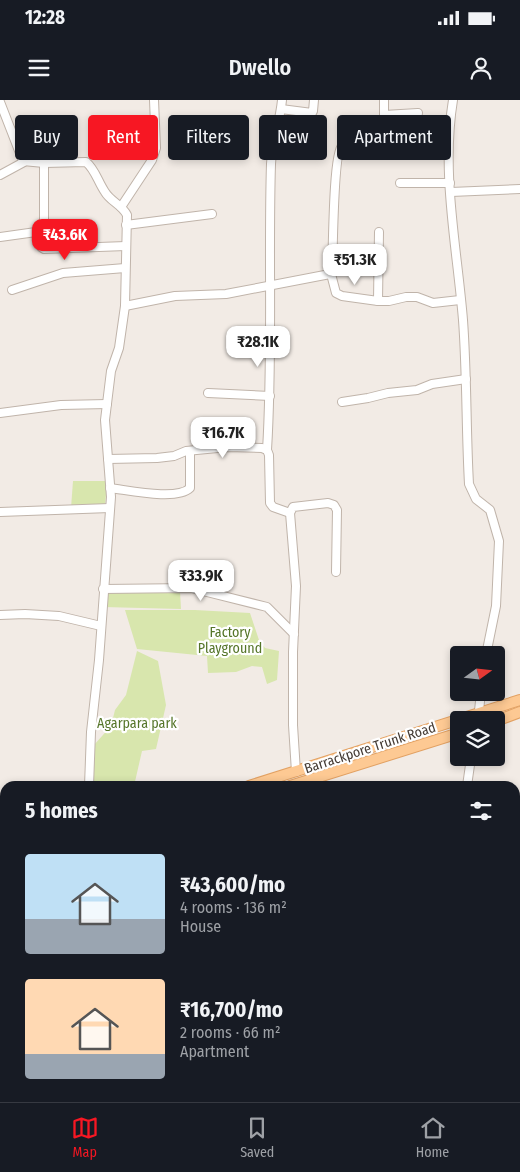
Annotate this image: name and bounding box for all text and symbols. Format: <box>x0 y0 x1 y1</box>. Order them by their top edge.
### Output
text: 12:28 <box>25 6 65 29</box>
icon: menu <box>25 54 53 82</box>
text: Dwello <box>229 54 291 81</box>
icon: person <box>467 54 495 82</box>
chip: Buy <box>15 115 78 160</box>
chip: Rent <box>88 115 158 160</box>
chip: Filters <box>168 115 249 160</box>
chip: New <box>259 115 327 160</box>
chip: Apartment <box>337 115 451 160</box>
pin: ₹43.6K <box>24 219 106 261</box>
text: ₹43.6K <box>43 225 87 244</box>
pin: ₹51.3K <box>314 244 396 286</box>
text: ₹51.3K <box>334 250 376 269</box>
pin: ₹28.1K <box>217 326 299 368</box>
text: ₹28.1K <box>237 332 279 351</box>
pin: ₹16.7K <box>182 416 264 459</box>
text: ₹16.7K <box>202 423 244 442</box>
pin: ₹33.9K <box>160 560 242 602</box>
text: ₹33.9K <box>179 566 223 585</box>
park label: Factory Playground <box>198 624 262 657</box>
north arrow <box>450 646 505 701</box>
map controls <box>450 646 505 766</box>
button: layers <box>450 711 505 766</box>
park label: Agarpara park <box>97 715 177 732</box>
street label: Barrackpore Trunk Road <box>302 719 438 777</box>
icon: filters <box>467 797 495 825</box>
text: 5 homes <box>25 798 98 824</box>
text: ₹43,600/mo <box>180 872 285 898</box>
icon: home <box>65 874 125 934</box>
text: 4 rooms · 136 m² <box>180 898 287 917</box>
text: House <box>180 917 221 936</box>
text: ₹16,700/mo <box>180 997 283 1023</box>
icon: home <box>65 999 125 1059</box>
text: 2 rooms · 66 m² <box>180 1023 280 1042</box>
text: Apartment <box>180 1042 249 1061</box>
tab: Map <box>71 1114 99 1161</box>
tab: Saved <box>240 1114 274 1161</box>
tab: Home <box>416 1114 449 1161</box>

